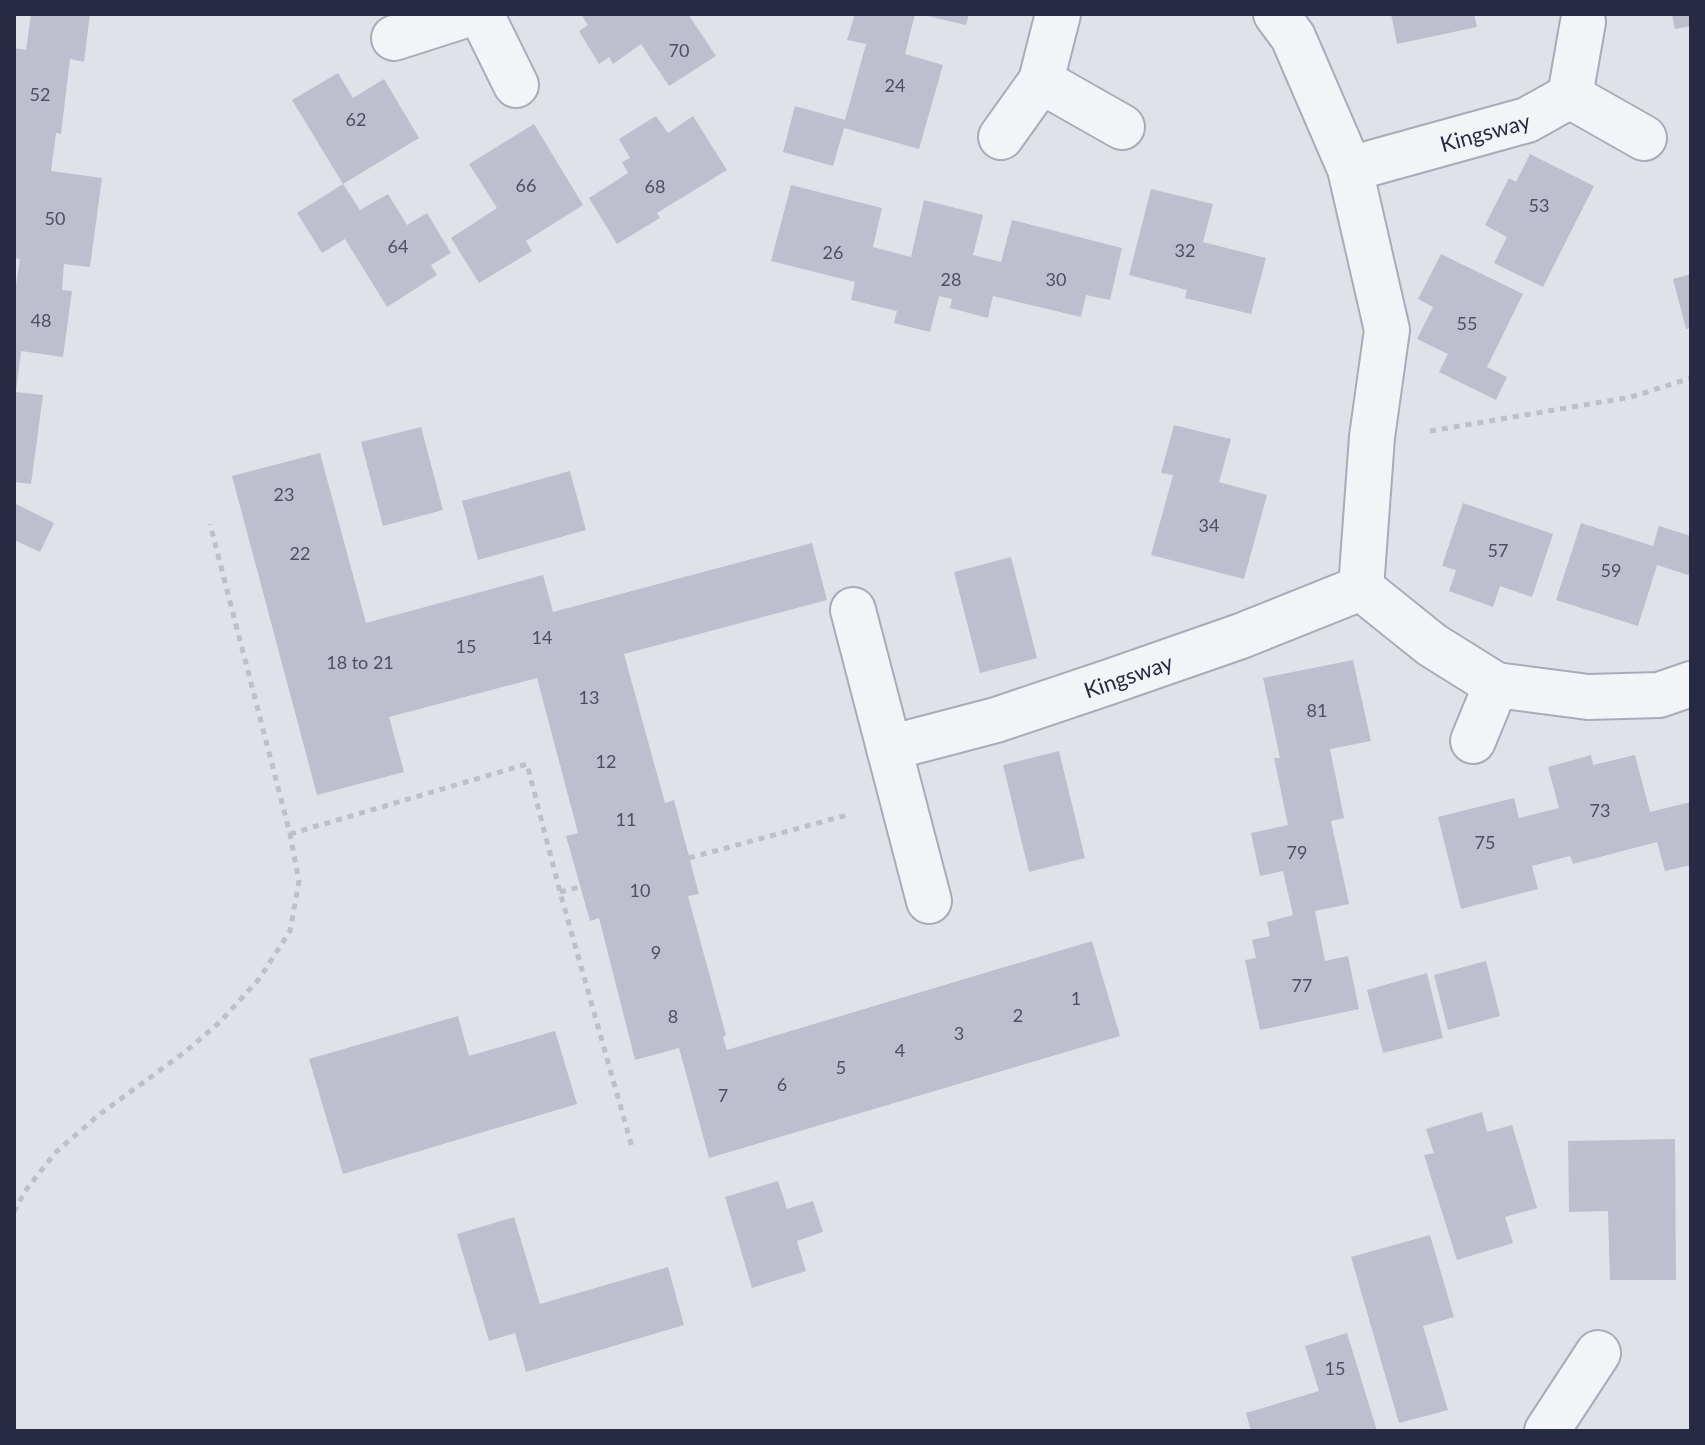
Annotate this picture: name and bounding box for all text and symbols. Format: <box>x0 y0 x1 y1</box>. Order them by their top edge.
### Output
house number: 70 <box>669 39 689 61</box>
house number: 24 <box>885 74 905 96</box>
house number: 52 <box>30 83 50 105</box>
street label: Kingsway <box>1437 106 1534 157</box>
house number: 62 <box>346 108 366 130</box>
house number: 66 <box>516 174 536 196</box>
house number: 68 <box>645 175 665 197</box>
house number: 53 <box>1529 194 1549 216</box>
house number: 50 <box>45 207 65 229</box>
house number: 64 <box>388 235 408 257</box>
house number: 32 <box>1175 239 1195 261</box>
house number: 26 <box>823 241 843 263</box>
house number: 28 <box>941 268 961 290</box>
house number: 30 <box>1046 268 1066 290</box>
house number: 48 <box>31 309 51 331</box>
house number: 55 <box>1457 312 1477 334</box>
house number: 23 <box>274 483 294 505</box>
house number: 34 <box>1199 514 1219 536</box>
house number: 57 <box>1488 539 1508 561</box>
house number: 22 <box>290 542 310 564</box>
house number: 59 <box>1601 559 1621 581</box>
house number: 14 <box>532 626 552 648</box>
house number: 15 <box>456 635 476 657</box>
street label: Kingsway <box>1080 647 1177 703</box>
house number: 18 to 21 <box>326 651 394 673</box>
house number: 13 <box>579 686 599 708</box>
house number: 81 <box>1307 699 1327 721</box>
house number: 12 <box>596 750 616 772</box>
house number: 73 <box>1590 799 1610 821</box>
house number: 11 <box>616 808 636 830</box>
house number: 75 <box>1475 831 1495 853</box>
house number: 79 <box>1287 841 1307 863</box>
house number: 10 <box>630 879 650 901</box>
house number: 9 <box>651 941 661 963</box>
house number: 77 <box>1292 974 1312 996</box>
house number: 1 <box>1071 987 1081 1009</box>
house number: 2 <box>1013 1004 1023 1026</box>
house number: 8 <box>668 1005 678 1027</box>
house number: 3 <box>954 1022 964 1044</box>
house number: 4 <box>895 1039 905 1061</box>
house number: 5 <box>836 1056 846 1078</box>
house number: 6 <box>777 1073 787 1095</box>
house number: 7 <box>718 1084 728 1106</box>
house number: 15 <box>1325 1357 1345 1379</box>

